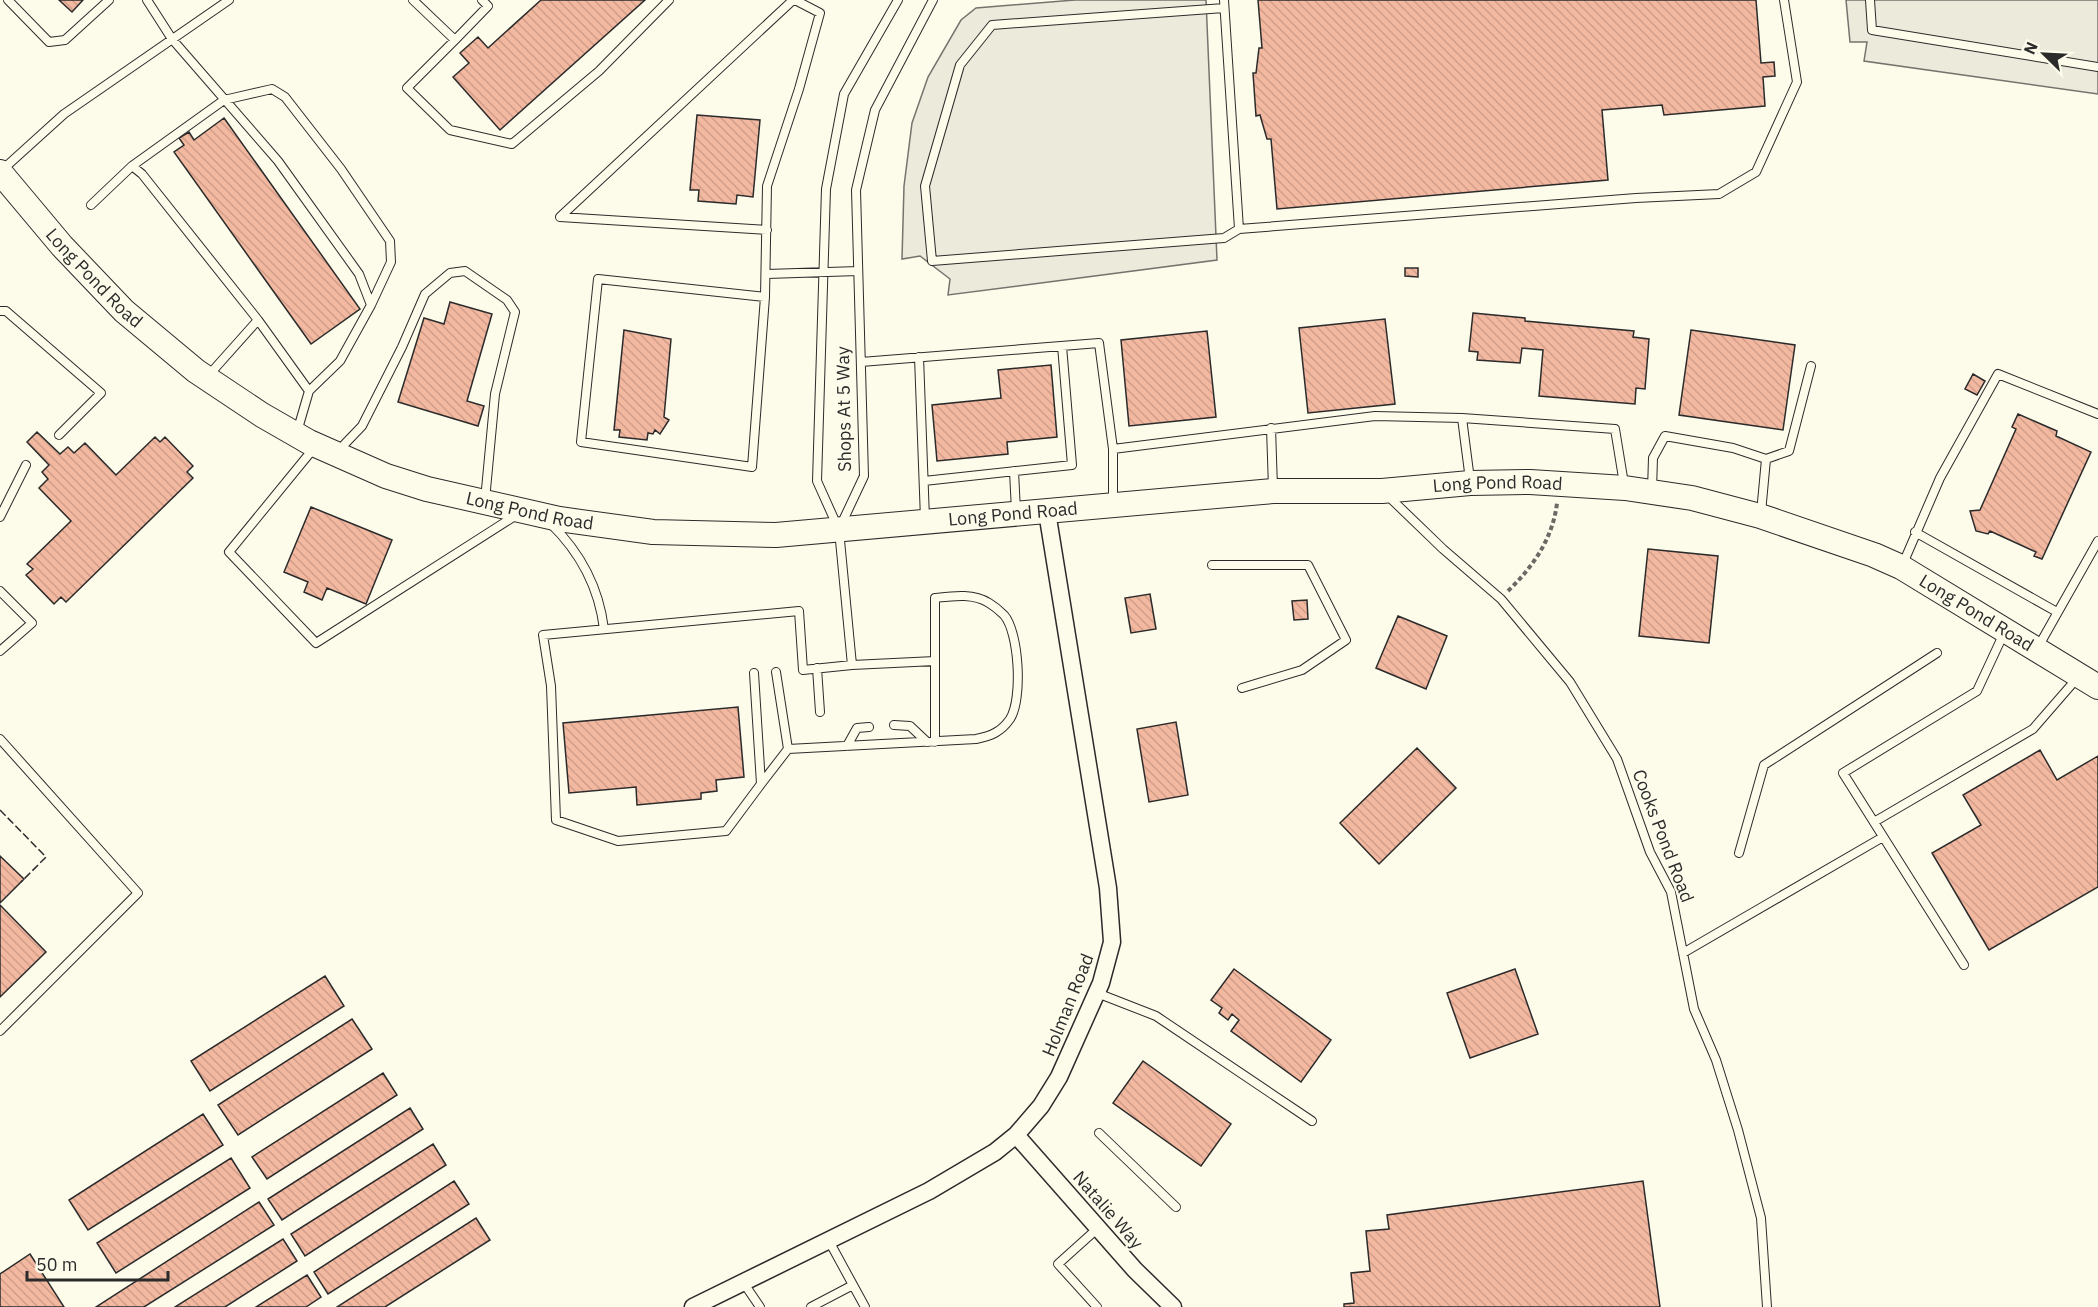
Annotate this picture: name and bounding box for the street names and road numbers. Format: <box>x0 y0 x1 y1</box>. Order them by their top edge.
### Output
street label: Long Pond Road <box>41 223 148 333</box>
street label: Shops At 5 Way <box>831 346 856 472</box>
street label: Long Pond Road <box>1432 470 1563 497</box>
street label: Long Pond Road <box>464 486 595 535</box>
street label: Long Pond Road <box>947 496 1079 531</box>
street label: Long Pond Road <box>1915 569 2038 656</box>
street label: Cooks Pond Road <box>1628 766 1699 906</box>
street label: Holman Road <box>1036 950 1099 1060</box>
street label: Natalie Way <box>1068 1166 1149 1254</box>

